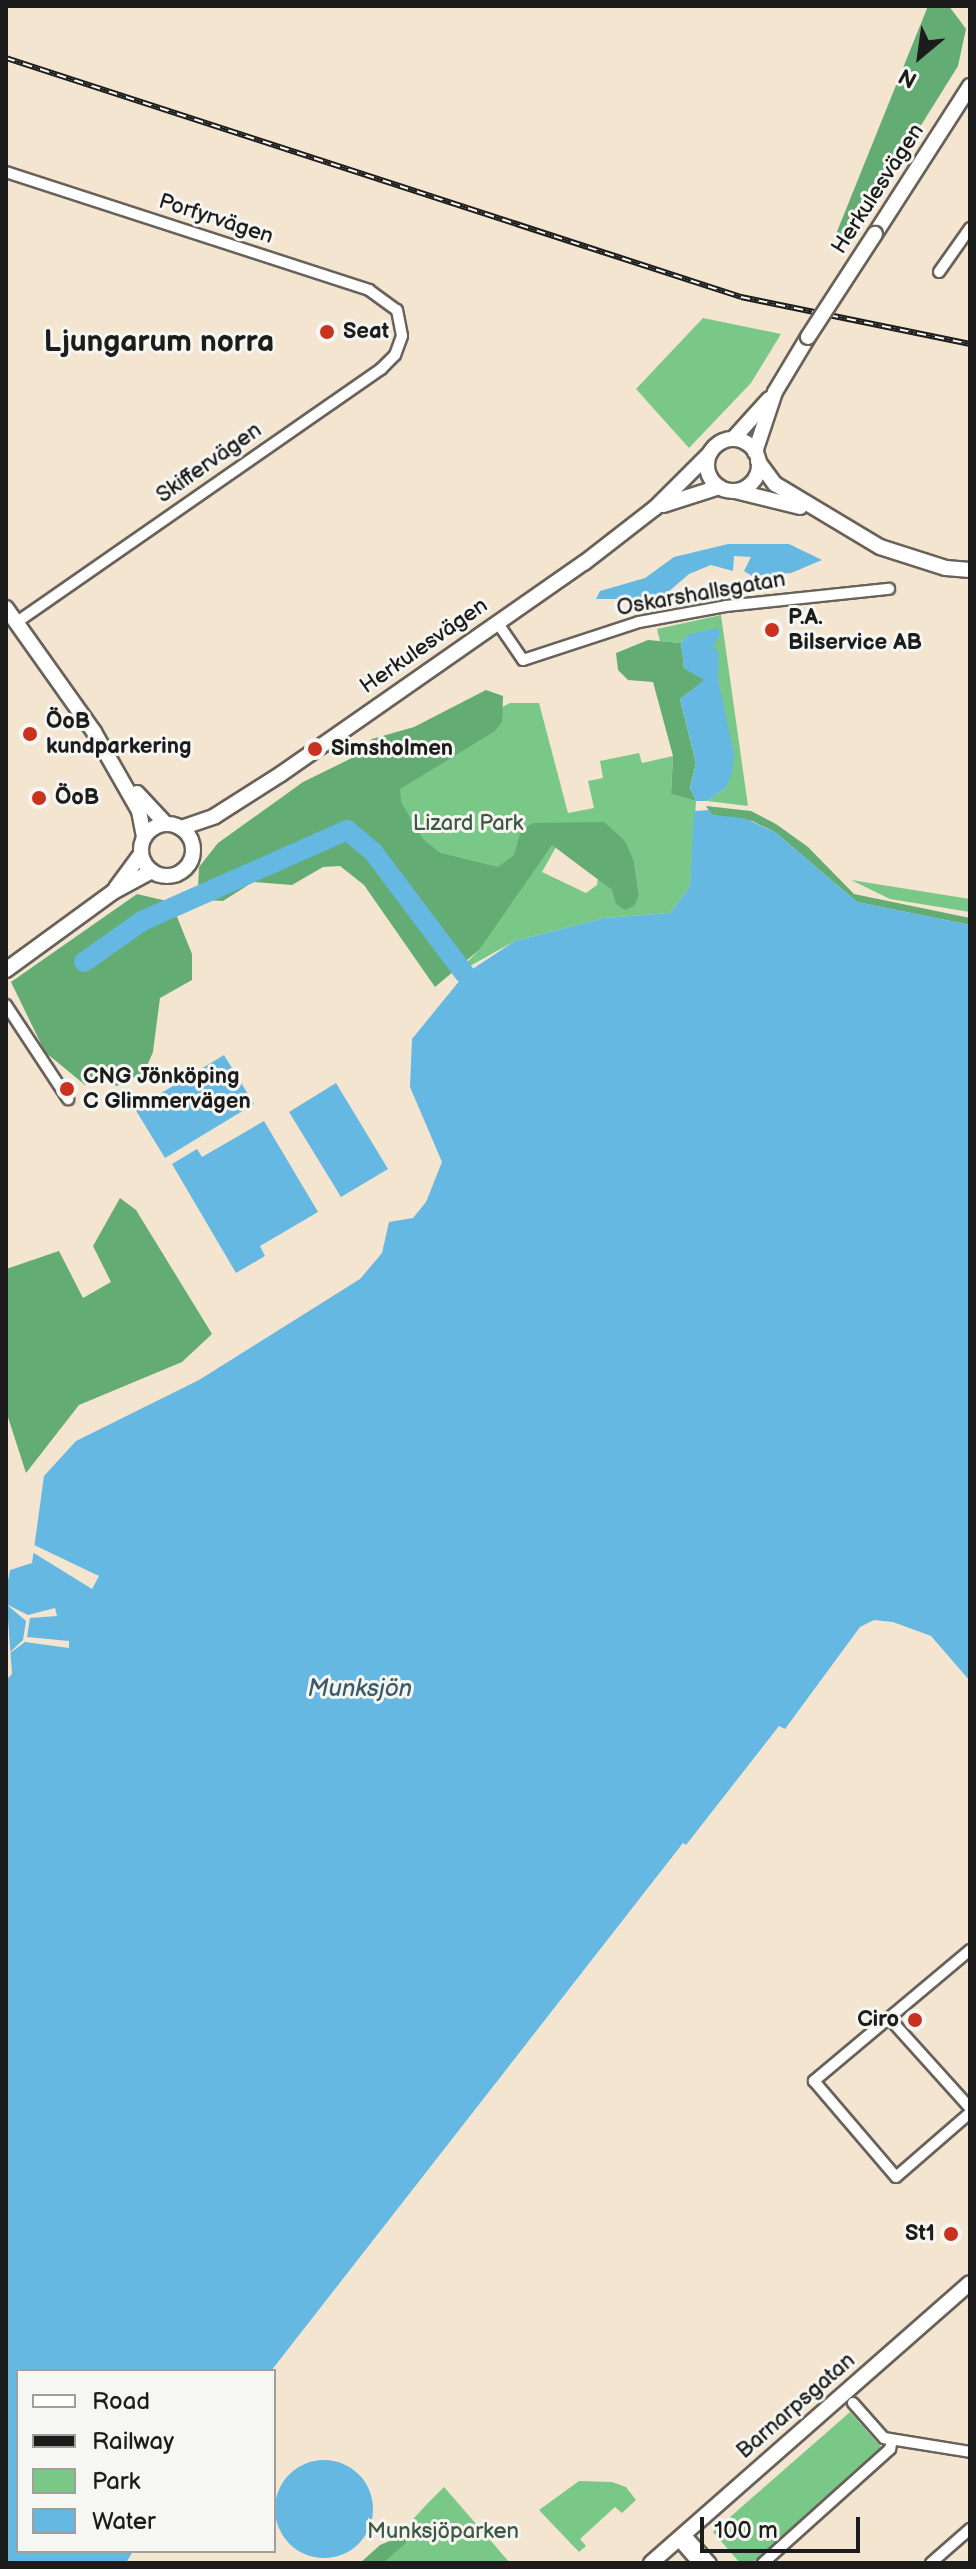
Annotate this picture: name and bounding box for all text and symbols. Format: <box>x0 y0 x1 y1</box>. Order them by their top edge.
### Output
north arrow <box>880 16 960 96</box>
text: N <box>894 62 922 93</box>
street label: Herkulesvägen <box>826 119 930 259</box>
street label: Porfyrvägen <box>155 188 277 250</box>
place label: Seat <box>343 319 389 345</box>
marker: Seat <box>318 323 336 341</box>
district label: Ljungarum norra <box>44 324 274 360</box>
street label: Skiffervägen <box>151 417 267 509</box>
street label: Oskarshallsgatan <box>615 566 787 622</box>
street label: Herkulesvägen <box>355 592 493 700</box>
place label: P.A. Bilservice AB <box>788 604 922 656</box>
marker: P.A. Bilservice AB <box>763 621 781 639</box>
place label: ÖoB kundparkering <box>46 708 191 760</box>
marker: ÖoB kundparkering <box>21 725 39 743</box>
place label: Simsholmen <box>331 736 453 762</box>
marker: Simsholmen <box>306 740 324 758</box>
place label: ÖoB <box>55 785 99 811</box>
marker: ÖoB <box>30 789 48 807</box>
park label: Lizard Park <box>413 811 523 837</box>
place label: CNG Jönköping C Glimmervägen <box>83 1063 251 1114</box>
marker: CNG Jönköping C Glimmervägen <box>58 1080 76 1098</box>
water label: Munksjön <box>308 1675 412 1703</box>
place label: Ciro <box>857 2007 899 2033</box>
marker: Ciro <box>906 2011 924 2029</box>
place label: St1 <box>905 2221 935 2247</box>
marker: St1 <box>942 2225 960 2243</box>
street label: Barnarpsgatan <box>731 2347 861 2465</box>
legend <box>16 2369 276 2553</box>
text: Road <box>92 2387 150 2416</box>
text: Railway <box>92 2427 174 2456</box>
text: Park <box>92 2467 140 2496</box>
scale bar <box>704 2501 864 2551</box>
text: Water <box>92 2507 156 2536</box>
text: 100 m <box>714 2516 778 2545</box>
park label: Munksjöparken <box>367 2519 519 2545</box>

